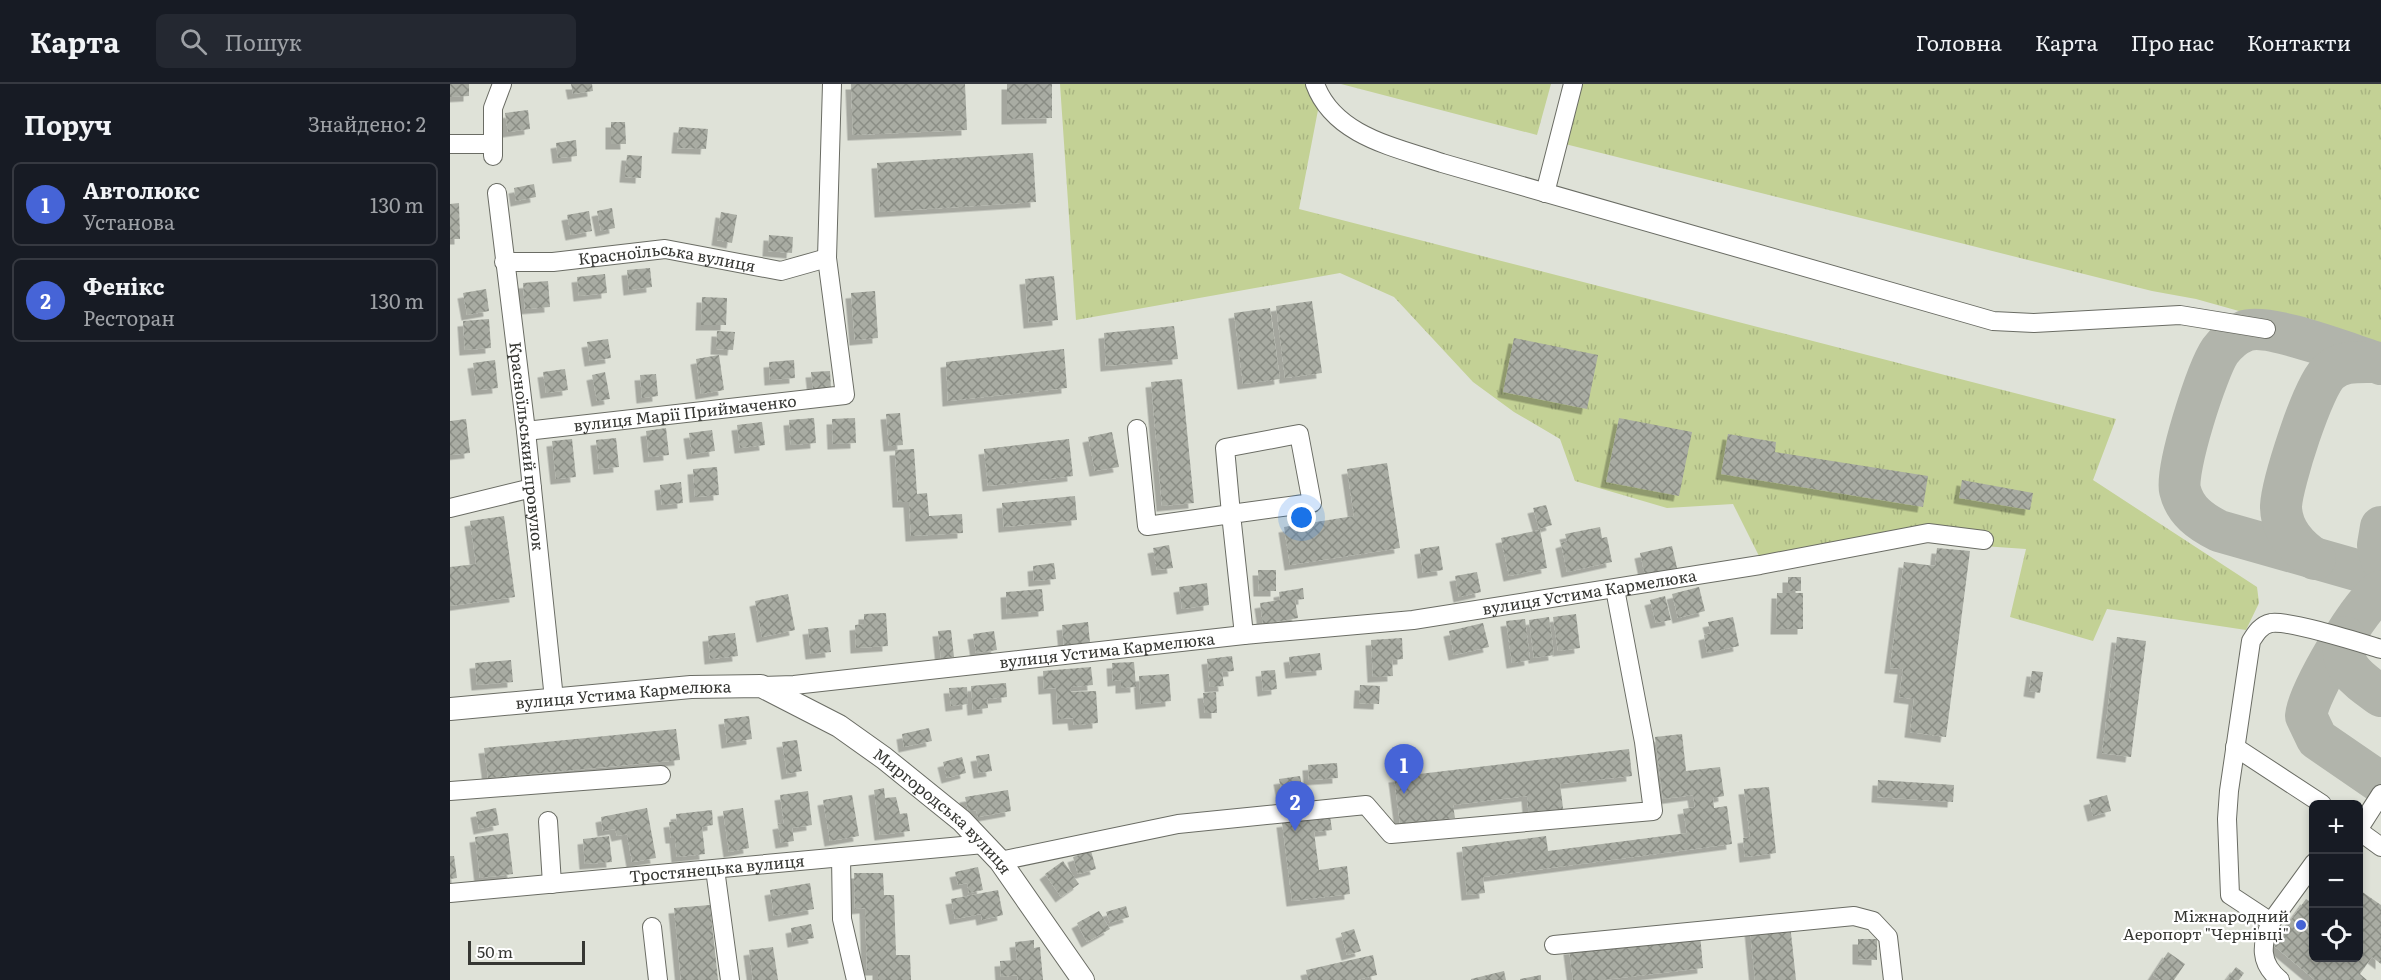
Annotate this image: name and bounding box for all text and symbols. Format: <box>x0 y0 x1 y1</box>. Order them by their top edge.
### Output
search box <box>156 14 576 68</box>
text: Карта <box>30 20 120 62</box>
icon: search <box>177 25 210 58</box>
text: Пошук <box>225 25 302 58</box>
text: Головна <box>1916 26 2002 57</box>
text: Карта <box>2035 26 2098 57</box>
text: Про нас <box>2131 26 2214 57</box>
text: Контакти <box>2247 26 2351 57</box>
text: Поруч <box>24 104 112 143</box>
text: Знайдено: 2 <box>308 108 426 138</box>
text: Автолюкс <box>83 173 200 206</box>
text: 1 <box>41 189 50 219</box>
text: 130 m <box>370 189 424 219</box>
text: Установа <box>83 206 175 236</box>
street label: Красноїльська вулиця <box>577 236 758 277</box>
text: Фенікс <box>83 269 164 302</box>
text: 2 <box>40 285 51 315</box>
text: 130 m <box>370 285 424 315</box>
text: Ресторан <box>83 302 175 332</box>
street label: Красноїльський провулок <box>504 340 551 552</box>
street label: вулиця Марії Приймаченко <box>572 388 798 437</box>
your location <box>1287 503 1316 532</box>
street label: вулиця Устима Кармелюка <box>1480 562 1698 620</box>
street label: вулиця Устима Кармелюка <box>998 625 1216 673</box>
street label: вулиця Устима Кармелюка <box>514 673 732 714</box>
street label: Миргородська вулиця <box>869 741 1018 878</box>
pin: 1 <box>1384 744 1424 794</box>
pin: 2 <box>1276 782 1314 831</box>
map controls <box>2309 800 2363 962</box>
button: + <box>2309 800 2363 854</box>
street label: Тростянецька вулиця <box>628 848 806 888</box>
button: − <box>2309 854 2363 908</box>
place label: Міжнародний Аеропорт "Чернівці" <box>2123 903 2289 945</box>
button: locate <box>2309 908 2363 962</box>
marker: Міжнародний Аеропорт "Чернівці" <box>2294 918 2308 932</box>
scale bar <box>468 938 585 966</box>
text: 50 m <box>477 939 513 963</box>

